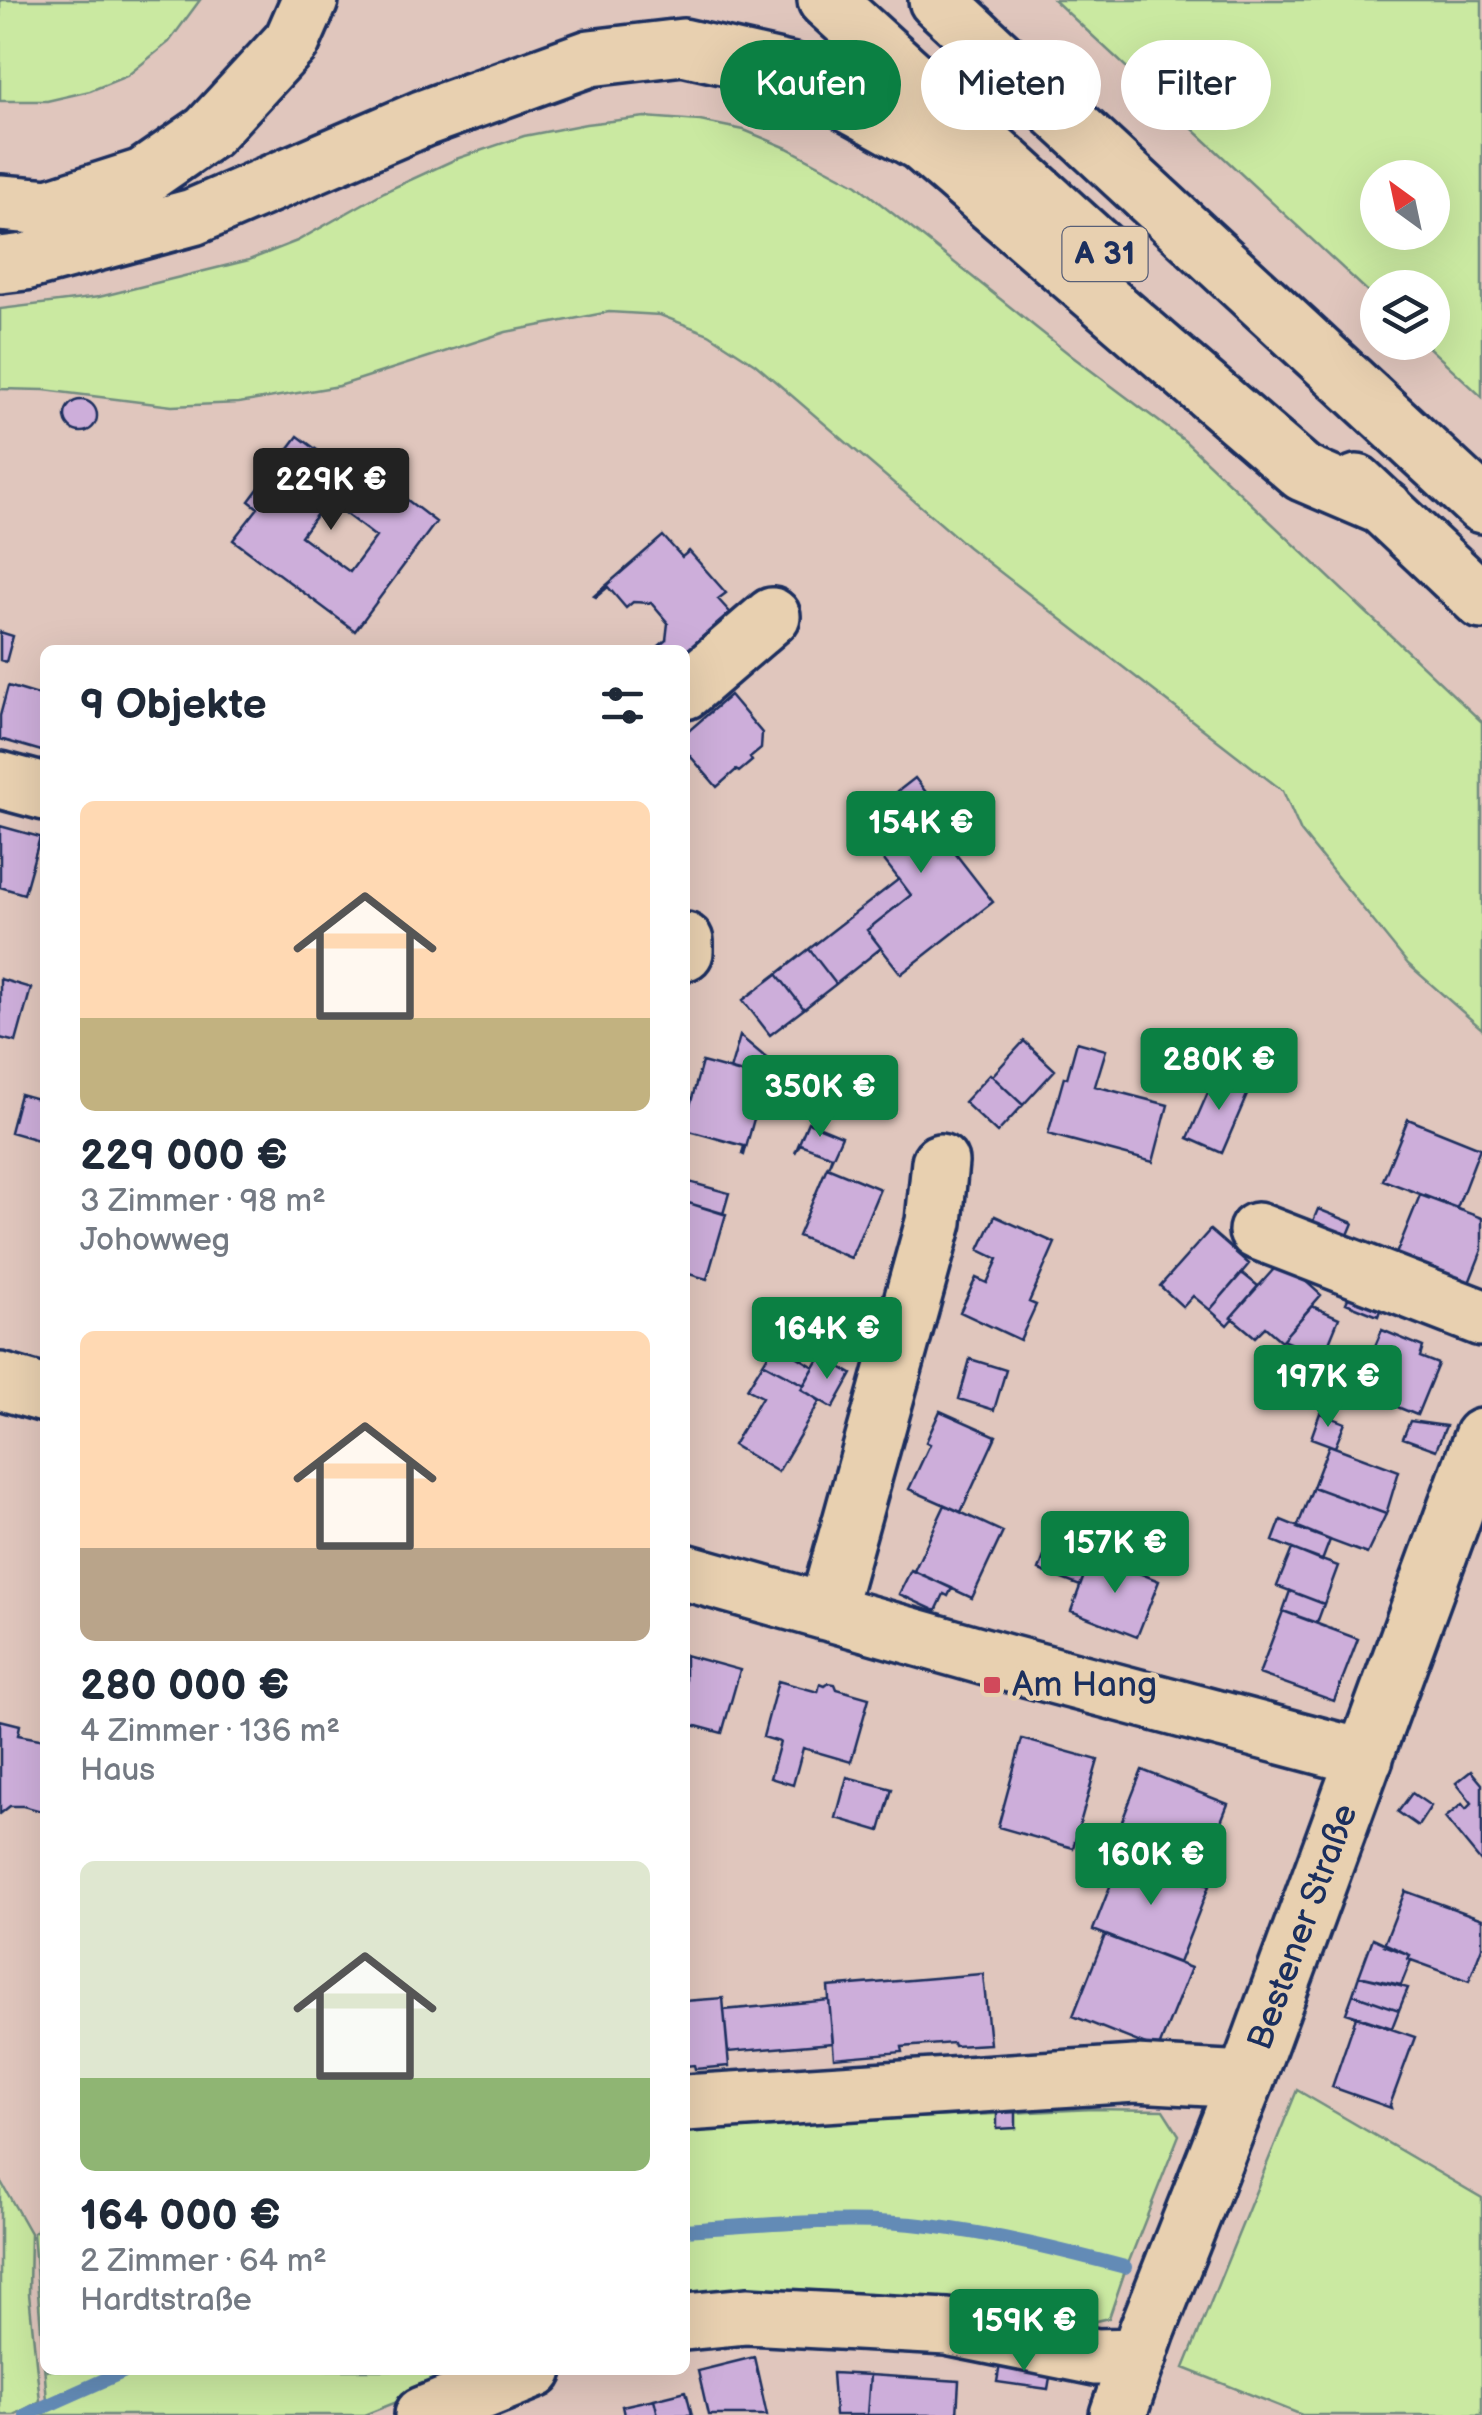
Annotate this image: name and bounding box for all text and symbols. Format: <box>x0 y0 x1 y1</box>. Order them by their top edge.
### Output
chip: Kaufen <box>720 40 901 130</box>
chip: Mieten <box>921 40 1101 130</box>
chip: Filter <box>1121 40 1271 130</box>
north arrow <box>1360 160 1450 250</box>
map controls <box>1360 160 1450 360</box>
road number: A 31 <box>1062 227 1148 281</box>
button: layers <box>1360 270 1450 360</box>
pin: 229K € <box>250 448 412 533</box>
text: 229K € <box>275 461 387 500</box>
icon: filters <box>595 678 650 733</box>
text: 9 Objekte <box>80 680 267 731</box>
pin: 154K € <box>840 791 1002 876</box>
text: 154K € <box>868 804 974 843</box>
icon: home <box>275 866 455 1046</box>
pin: 280K € <box>1138 1028 1300 1113</box>
text: 280K € <box>1163 1041 1275 1080</box>
pin: 350K € <box>739 1055 901 1140</box>
text: 350K € <box>764 1068 876 1107</box>
text: 229 000 € <box>80 1131 288 1182</box>
text: 3 Zimmer · 98 m² <box>80 1182 326 1221</box>
text: Johowweg <box>80 1221 230 1260</box>
pin: 164K € <box>746 1297 908 1382</box>
text: 164K € <box>774 1310 880 1349</box>
pin: 197K € <box>1247 1345 1409 1430</box>
text: 197K € <box>1276 1358 1380 1397</box>
icon: home <box>275 1396 455 1576</box>
pin: 157K € <box>1034 1511 1196 1596</box>
text: 157K € <box>1063 1524 1167 1563</box>
text: 280 000 € <box>80 1661 289 1712</box>
place label: Am Hang <box>1012 1664 1157 1707</box>
marker: Am Hang <box>981 1674 1003 1696</box>
text: 4 Zimmer · 136 m² <box>80 1712 340 1751</box>
text: Haus <box>80 1751 155 1790</box>
street label: Bestener Straße <box>1239 1798 1367 2056</box>
pin: 160K € <box>1070 1823 1232 1908</box>
text: 160K € <box>1097 1836 1205 1875</box>
icon: home <box>275 1926 455 2106</box>
text: 164 000 € <box>80 2191 281 2242</box>
text: 2 Zimmer · 64 m² <box>80 2242 327 2281</box>
text: Hardtstraße <box>80 2281 252 2320</box>
pin: 159K € <box>943 2289 1105 2374</box>
text: 159K € <box>971 2302 1077 2341</box>

